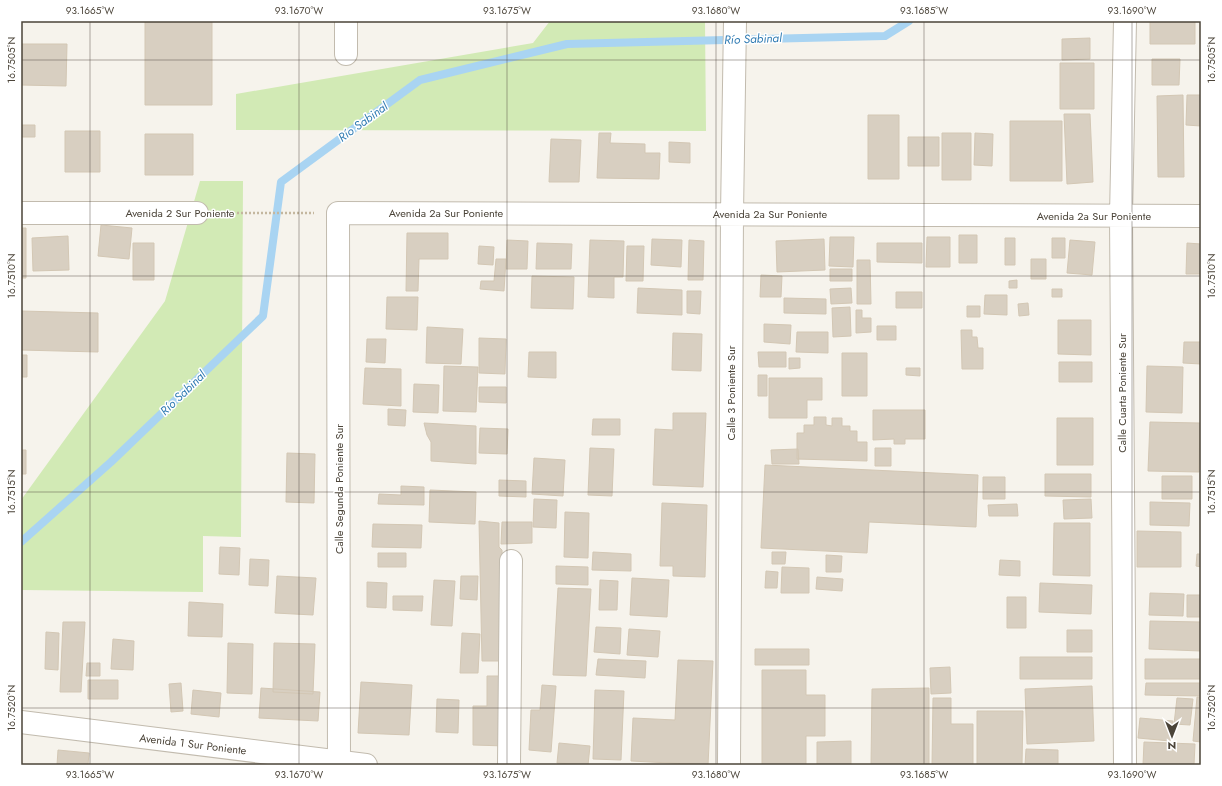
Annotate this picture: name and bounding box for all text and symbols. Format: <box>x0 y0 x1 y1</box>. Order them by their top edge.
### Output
text: 93.1665°W <box>66 3 114 18</box>
text: 93.1670°W <box>275 3 323 18</box>
text: 93.1675°W <box>483 3 531 18</box>
text: 93.1680°W <box>692 3 740 18</box>
text: 93.1685°W <box>900 3 948 18</box>
text: 93.1690°W <box>1108 3 1156 18</box>
water label: Río Sabinal <box>724 29 783 49</box>
text: 16.7505°N <box>4 37 19 83</box>
text: 16.7505°N <box>1204 37 1219 83</box>
water label: Río Sabinal <box>334 97 393 146</box>
street label: Avenida 2 Sur Poniente <box>125 205 235 221</box>
street label: Avenida 2a Sur Poniente <box>389 205 504 221</box>
street label: Avenida 2a Sur Poniente <box>713 206 828 222</box>
street label: Avenida 2a Sur Poniente <box>1037 208 1152 224</box>
text: 16.7510°N <box>4 253 19 299</box>
text: 16.7510°N <box>1204 253 1219 299</box>
street label: Calle Cuarta Poniente Sur <box>1114 333 1130 453</box>
street label: Calle 3 Poniente Sur <box>723 345 739 441</box>
water label: Río Sabinal <box>156 366 211 419</box>
street label: Calle Segunda Poniente Sur <box>331 424 347 554</box>
text: 16.7515°N <box>4 470 19 514</box>
text: 16.7515°N <box>1204 470 1219 514</box>
text: 16.7520°N <box>4 685 19 731</box>
text: 16.7520°N <box>1204 685 1219 731</box>
north arrow <box>1152 716 1192 756</box>
street label: Avenida 1 Sur Poniente <box>139 729 248 759</box>
text: N <box>1168 738 1176 754</box>
text: 93.1665°W <box>66 767 114 782</box>
text: 93.1670°W <box>275 767 323 782</box>
text: 93.1675°W <box>483 767 531 782</box>
text: 93.1680°W <box>692 767 740 782</box>
text: 93.1685°W <box>900 767 948 782</box>
text: 93.1690°W <box>1108 767 1156 782</box>

